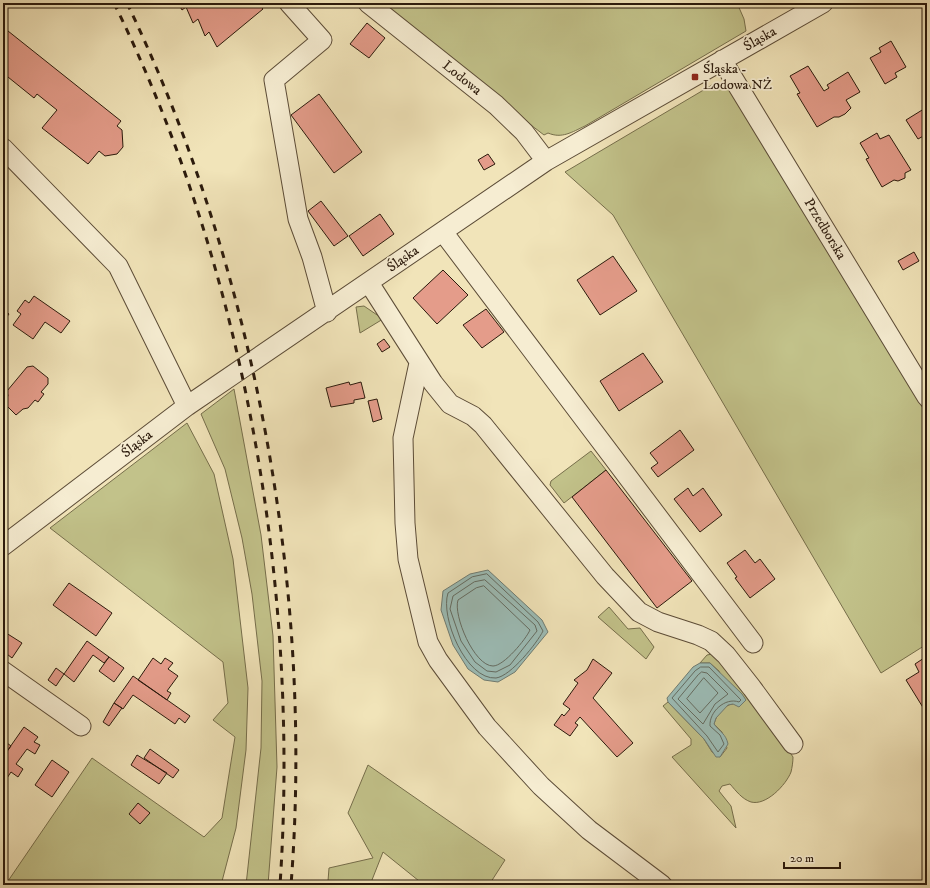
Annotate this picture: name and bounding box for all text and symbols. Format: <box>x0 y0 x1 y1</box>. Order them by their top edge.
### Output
street label: Śląska <box>740 22 780 56</box>
street label: Lodowa <box>439 57 485 99</box>
place label: Śląska - Lodowa NŻ <box>703 60 772 94</box>
marker: Śląska - Lodowa NŻ <box>690 72 700 82</box>
street label: Przedborska <box>800 195 850 263</box>
street label: Śląska <box>383 242 423 276</box>
street label: Śląska <box>118 426 156 462</box>
scale bar <box>784 844 840 870</box>
text: 20 m <box>790 851 814 866</box>

